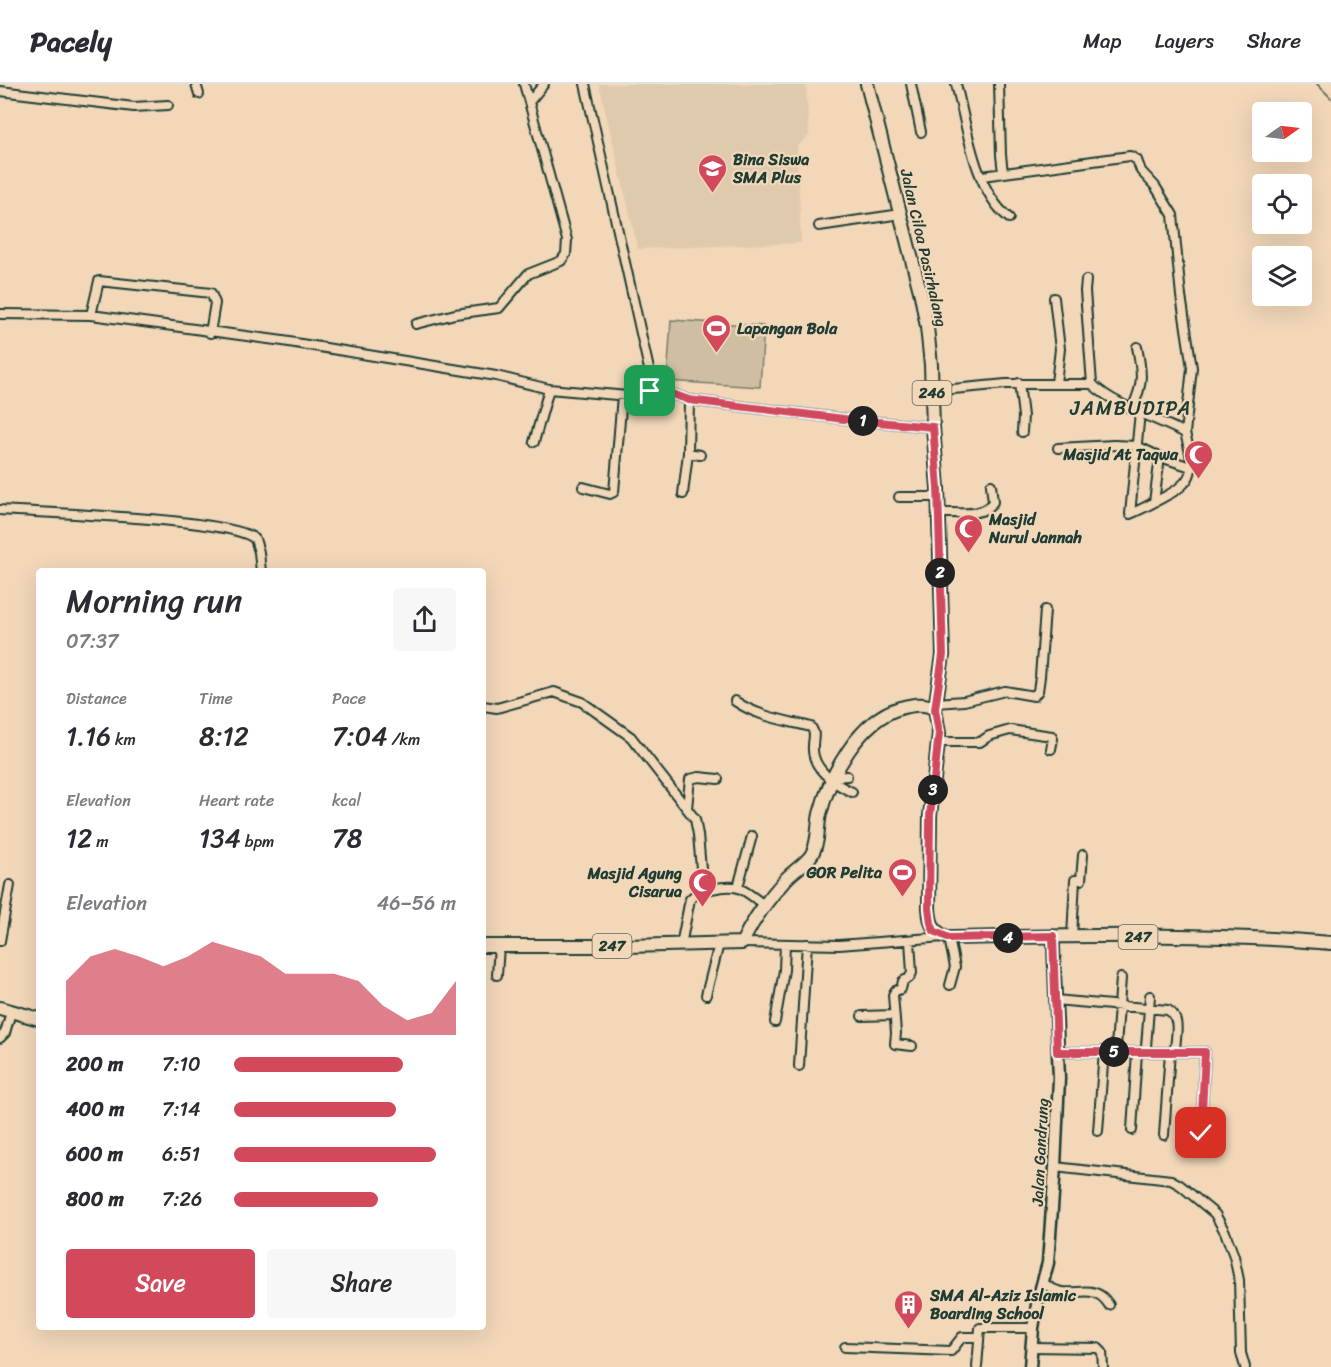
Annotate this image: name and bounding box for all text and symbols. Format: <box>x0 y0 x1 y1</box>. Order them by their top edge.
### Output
text: Pacely <box>30 17 112 66</box>
text: Map <box>1083 22 1122 60</box>
text: Layers <box>1155 22 1214 60</box>
text: Share <box>1247 22 1301 60</box>
north arrow <box>1252 102 1312 162</box>
map controls <box>1252 102 1312 306</box>
place label: Bina Siswa SMA Plus <box>732 145 809 192</box>
school or university icon: Bina Siswa SMA Plus <box>696 152 728 194</box>
street label: Jalan Ciloa Pasirhalang <box>891 165 956 330</box>
button: locate <box>1252 174 1312 234</box>
button: layers <box>1252 246 1312 306</box>
sports icon: Lapangan Bola <box>700 312 732 354</box>
place label: Lapangan Bola <box>737 314 838 343</box>
pin <box>624 365 675 416</box>
icon: arrive <box>633 374 666 407</box>
road number: 246 <box>912 381 952 405</box>
district label: JAMBUDIPA <box>1069 391 1192 426</box>
pin: 1 <box>848 406 878 436</box>
text: 1 <box>860 406 866 435</box>
mosque icon: Masjid At Taqwa <box>1183 438 1215 480</box>
place label: Masjid At Taqwa <box>1062 440 1179 469</box>
place label: Masjid Nurul Jannah <box>988 505 1082 552</box>
mosque icon: Masjid Nurul Jannah <box>952 512 984 554</box>
pin: 2 <box>925 558 955 588</box>
text: 2 <box>935 558 945 587</box>
text: Morning run <box>66 572 242 630</box>
button: share <box>393 588 456 651</box>
text: 07:37 <box>66 624 119 659</box>
text: Distance <box>66 684 127 713</box>
text: Time <box>199 684 233 713</box>
text: Pace <box>332 684 366 713</box>
text: 1.16 <box>66 713 111 759</box>
text: 8:12 <box>199 713 249 759</box>
text: 7:04 <box>332 713 387 759</box>
text: km <box>111 725 136 754</box>
text: /km <box>387 725 420 754</box>
pin: 3 <box>918 775 948 805</box>
text: 3 <box>929 775 937 804</box>
text: Elevation <box>66 786 131 815</box>
text: Heart rate <box>199 786 274 815</box>
text: kcal <box>332 786 361 815</box>
text: 12 <box>66 815 92 861</box>
text: 134 <box>199 815 241 861</box>
text: 78 <box>332 815 363 861</box>
text: m <box>92 827 109 856</box>
text: bpm <box>241 827 274 856</box>
sports icon: GOR Pelita <box>887 856 919 898</box>
place label: GOR Pelita <box>805 858 883 887</box>
place label: Masjid Agung Cisarua <box>586 859 682 906</box>
mosque icon: Masjid Agung Cisarua <box>687 866 719 908</box>
text: Elevation <box>66 886 147 921</box>
text: 46–56 m <box>377 886 456 921</box>
pin: 4 <box>993 923 1023 953</box>
text: 4 <box>1003 923 1013 952</box>
road number: 247 <box>1118 925 1158 949</box>
road number: 247 <box>592 934 632 958</box>
pin: 5 <box>1099 1037 1129 1067</box>
text: 5 <box>1109 1037 1119 1066</box>
text: 200 m <box>66 1047 123 1082</box>
text: 7:10 <box>162 1047 201 1082</box>
text: 400 m <box>66 1092 124 1127</box>
text: 7:14 <box>162 1092 201 1127</box>
street label: Jalan Gandrung <box>1023 1097 1057 1208</box>
pin <box>1175 1107 1226 1158</box>
icon: check <box>1184 1116 1217 1149</box>
text: 600 m <box>66 1137 123 1172</box>
text: 6:51 <box>162 1137 200 1172</box>
text: 800 m <box>66 1182 124 1217</box>
text: 7:26 <box>162 1182 202 1217</box>
button: Save <box>66 1249 255 1318</box>
button: Share <box>267 1249 456 1318</box>
place label: SMA Al-Aziz Islamic Boarding School <box>929 1281 1077 1328</box>
building icon: SMA Al-Aziz Islamic Boarding School <box>893 1288 925 1330</box>

